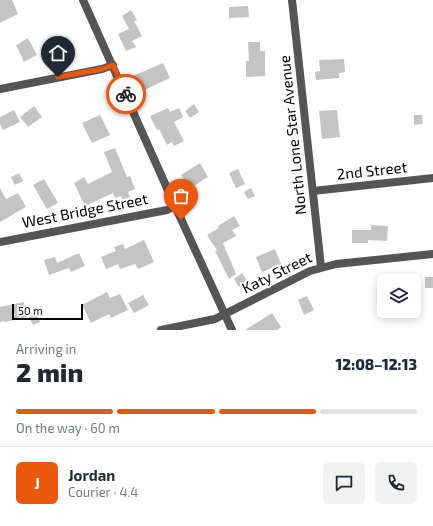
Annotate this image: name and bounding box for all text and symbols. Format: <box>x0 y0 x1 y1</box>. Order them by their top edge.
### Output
pin <box>41 36 75 77</box>
icon: home <box>47 42 69 64</box>
street label: North Lone Star Avenue <box>275 54 309 216</box>
courier <box>106 74 146 114</box>
icon: bike <box>115 83 137 105</box>
street label: 2nd Street <box>336 157 408 183</box>
pin <box>164 179 198 220</box>
icon: bag <box>170 185 192 207</box>
street label: West Bridge Street <box>20 189 149 231</box>
street label: Katy Street <box>239 247 315 297</box>
map controls <box>377 274 421 318</box>
button: layers <box>377 274 421 318</box>
scale bar <box>12 302 83 321</box>
text: 50 m <box>18 304 43 317</box>
text: Arriving in <box>16 341 76 357</box>
text: 12:08–12:13 <box>336 355 417 373</box>
text: 2 min <box>16 356 83 387</box>
text: On the way · 60 m <box>16 420 120 436</box>
button: chat <box>323 462 365 504</box>
button: phone <box>375 462 417 504</box>
text: Jordan <box>68 466 115 484</box>
text: J <box>34 474 40 492</box>
text: Courier · 4.4 <box>68 484 138 500</box>

